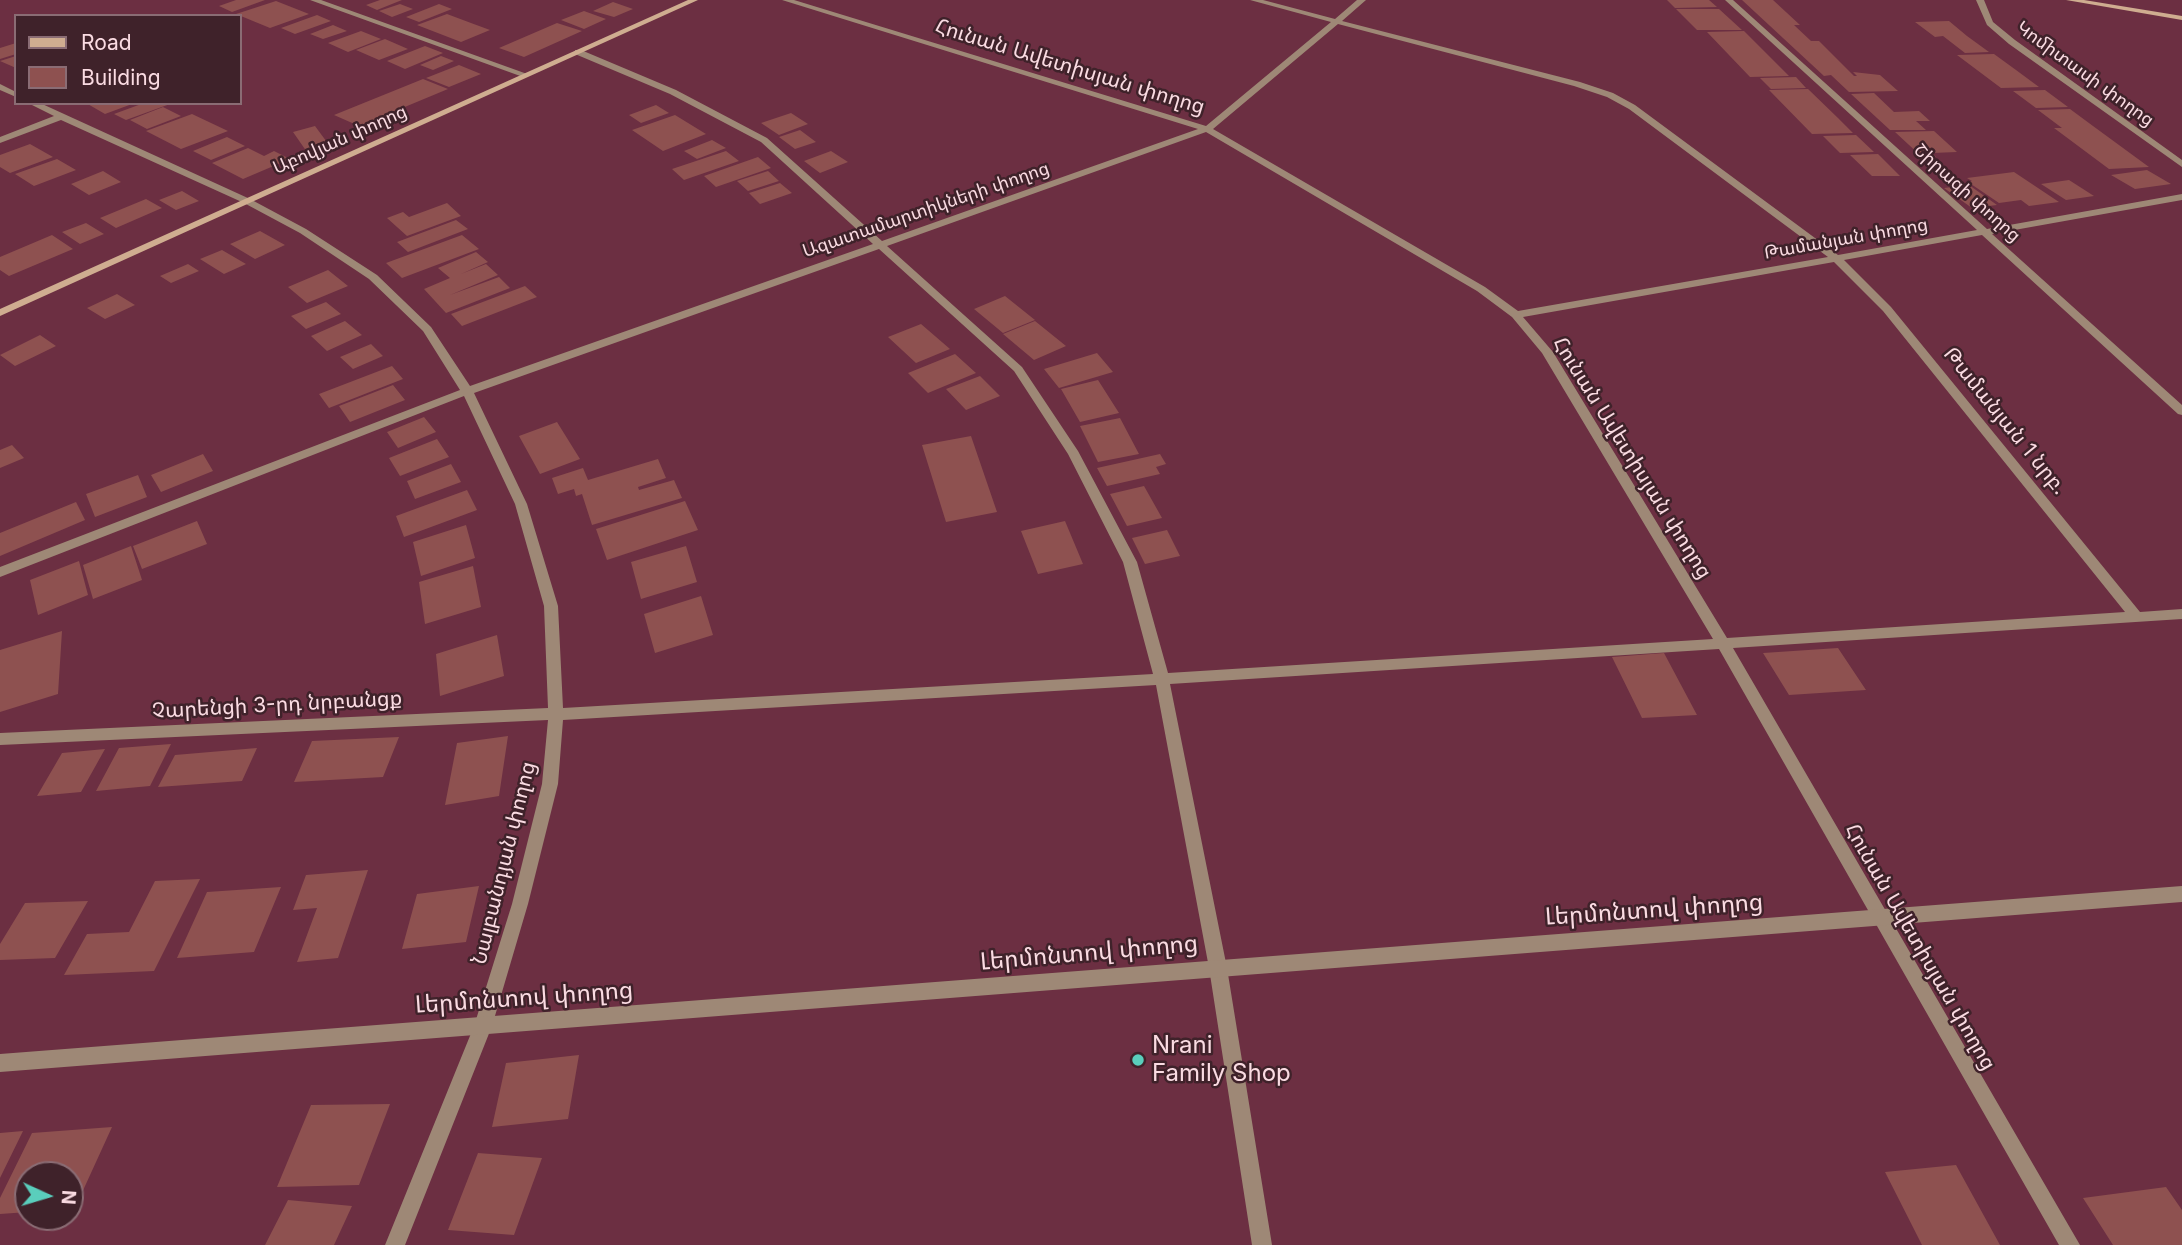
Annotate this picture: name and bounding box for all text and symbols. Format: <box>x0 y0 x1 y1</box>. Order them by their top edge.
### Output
legend <box>14 14 242 105</box>
street label: Հունան Ավետիսյան փողոց <box>932 14 1208 120</box>
street label: Կոմիտասի փողոց <box>2012 17 2158 131</box>
text: Road <box>81 30 132 55</box>
text: Building <box>81 65 161 90</box>
street label: Աբովյան փողոց <box>270 101 410 179</box>
street label: Շիրազի փողոց <box>1909 139 2025 247</box>
street label: Ազատամարտիկների փողոց <box>800 158 1052 262</box>
street label: Թամանյան փողոց <box>1762 214 1930 264</box>
street label: Հունան Ավետիսյան փողոց <box>1547 332 1717 584</box>
street label: Թամանյան 1 նրբ. <box>1938 342 2072 500</box>
street label: Չարենցի 3-րդ նրբանցք <box>151 686 403 724</box>
street label: Նալբանդյան փողոց <box>467 759 541 967</box>
street label: Հունան Ավետիսյան փողոց <box>1839 819 2001 1075</box>
street label: Լերմոնտով փողոց <box>1544 888 1764 932</box>
street label: Լերմոնտով փողոց <box>979 929 1199 977</box>
street label: Լերմոնտով փողոց <box>414 976 634 1020</box>
place label: Nrani Family Shop <box>1152 1032 1291 1088</box>
marker: Nrani Family Shop <box>1130 1052 1146 1068</box>
north arrow <box>14 1161 84 1231</box>
text: N <box>56 1189 80 1205</box>

